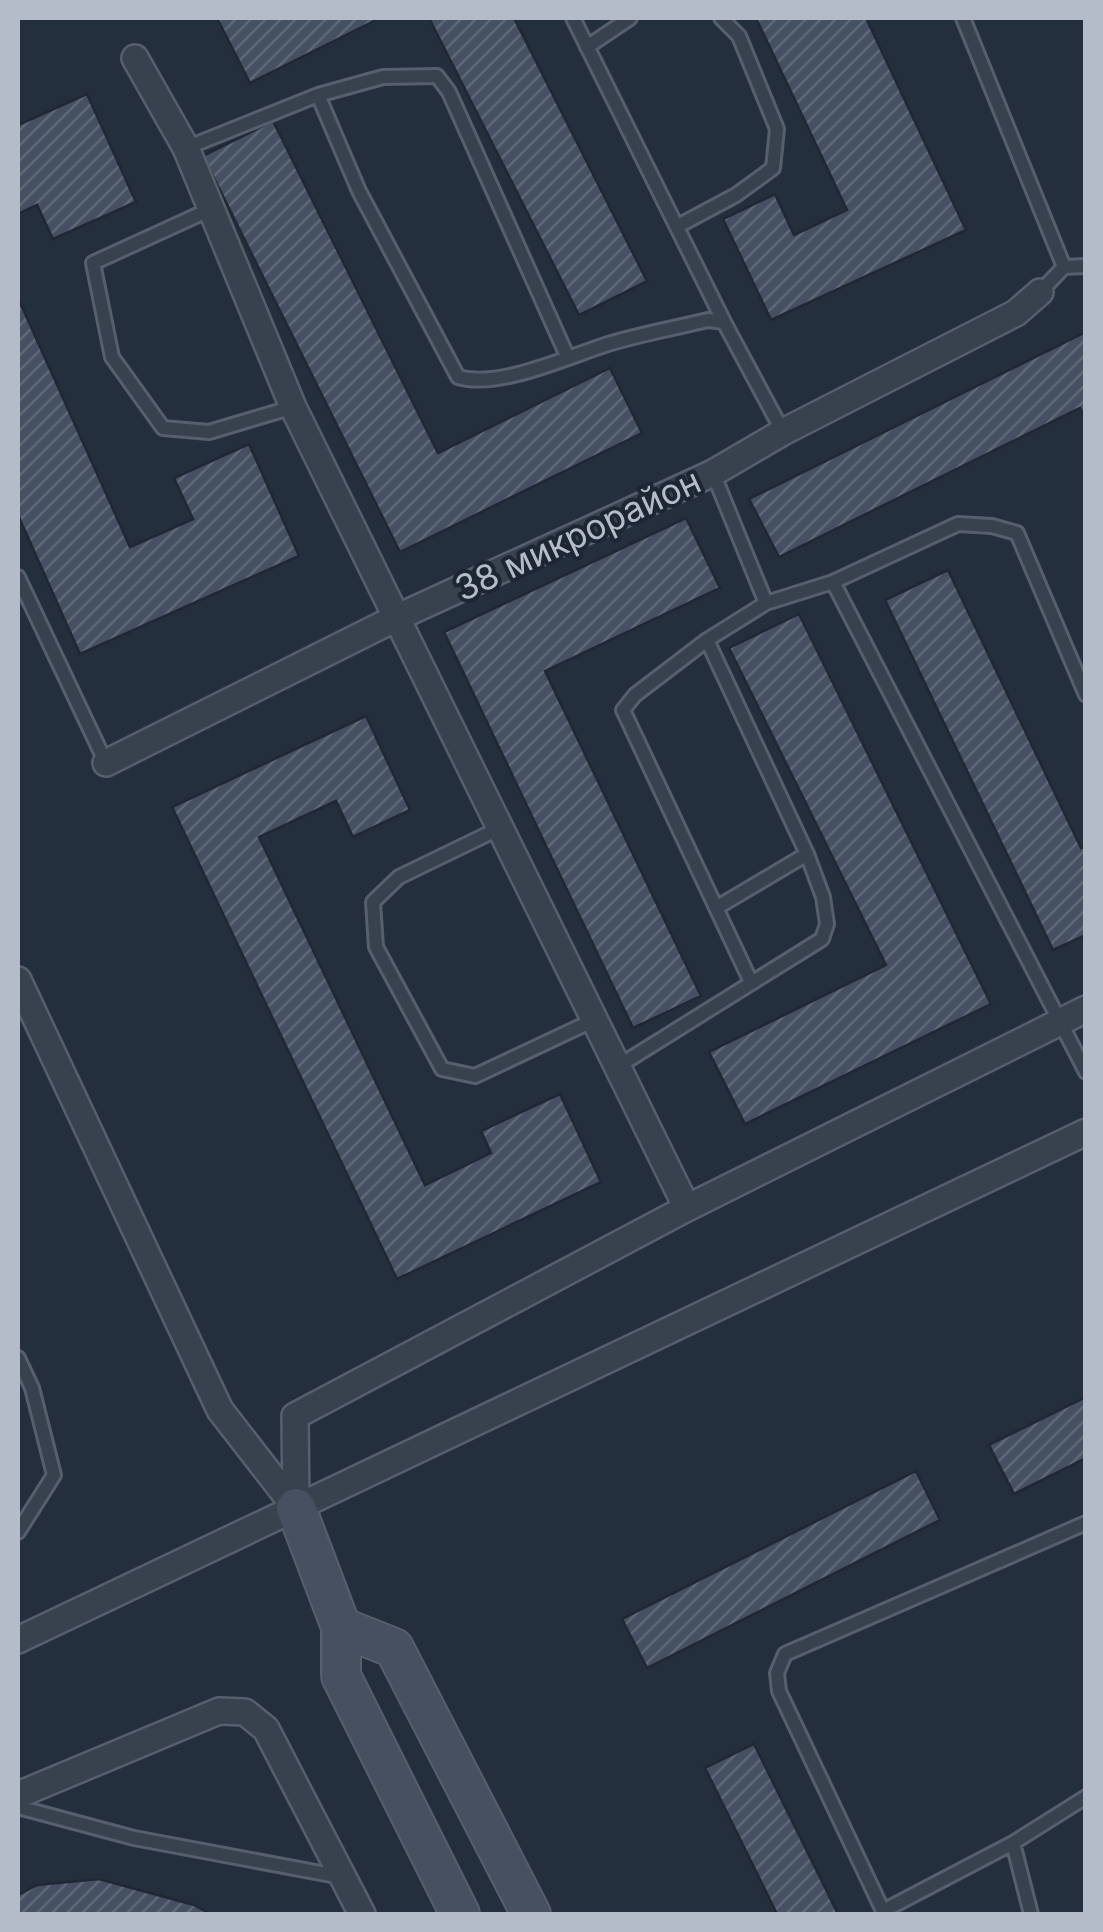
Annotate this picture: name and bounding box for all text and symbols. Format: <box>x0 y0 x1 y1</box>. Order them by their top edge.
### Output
street label: 38 микрорайон <box>448 459 707 609</box>

